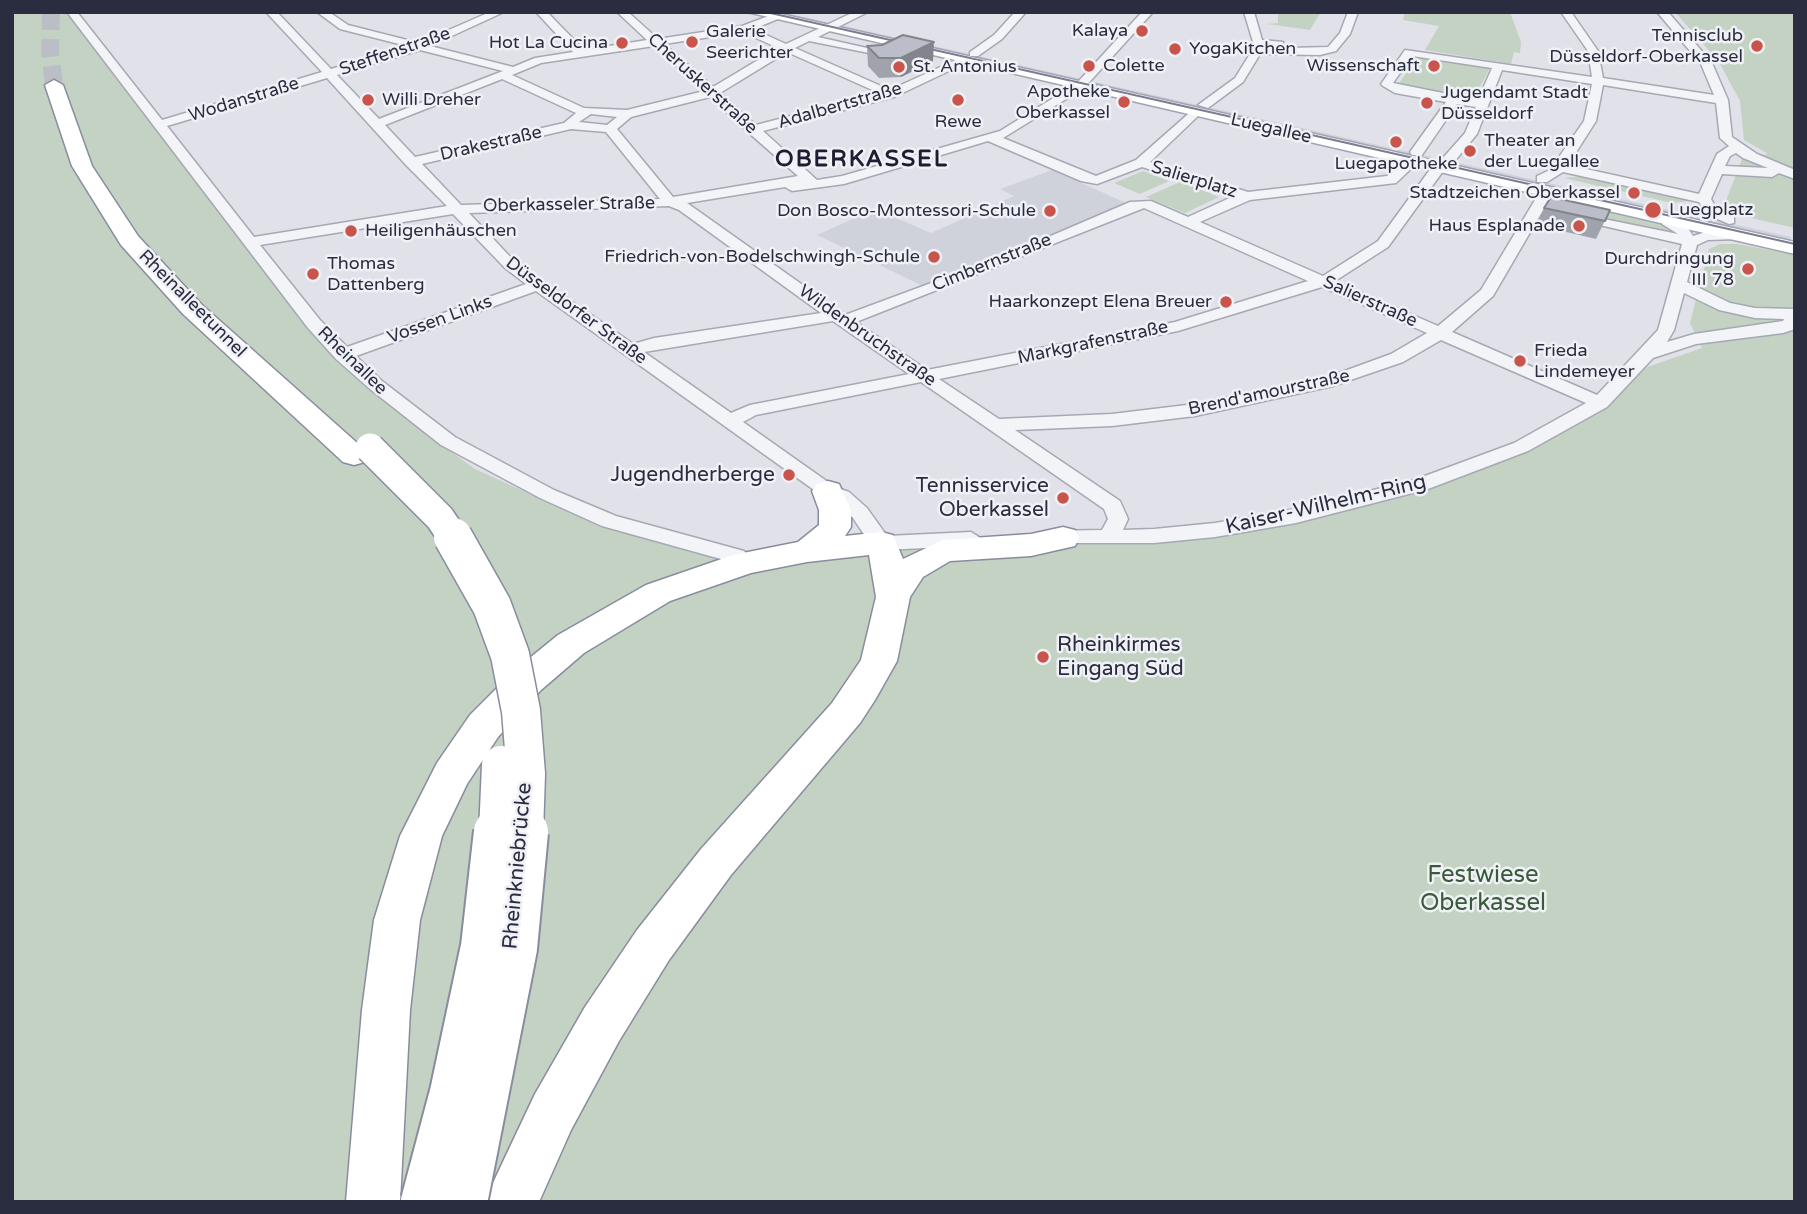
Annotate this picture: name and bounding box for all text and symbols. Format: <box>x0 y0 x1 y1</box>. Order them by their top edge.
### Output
place label: Kalaya <box>1072 20 1128 42</box>
place label: Galerie Seerichter <box>706 21 793 64</box>
street label: Steffenstraße <box>337 23 453 81</box>
marker: Kalaya <box>1134 23 1150 39</box>
place label: Tennisclub Düsseldorf-Oberkassel <box>1549 25 1743 68</box>
street label: Cheruskerstraße <box>643 29 761 139</box>
place label: Hot La Cucina <box>489 32 608 54</box>
marker: Galerie Seerichter <box>684 34 700 50</box>
marker: Hot La Cucina <box>614 35 630 51</box>
place label: YogaKitchen <box>1189 38 1296 60</box>
marker: Tennisclub Düsseldorf-Oberkassel <box>1749 38 1765 54</box>
marker: YogaKitchen <box>1167 41 1183 57</box>
place label: Colette <box>1103 55 1165 77</box>
place label: Wissenschaft <box>1306 55 1420 77</box>
place label: St. Antonius <box>913 56 1017 78</box>
marker: Colette <box>1081 58 1097 74</box>
marker: Wissenschaft <box>1426 58 1442 74</box>
marker: St. Antonius <box>891 59 907 75</box>
street label: Wodanstraße <box>186 73 302 127</box>
street label: Adalbertstraße <box>775 78 905 134</box>
place label: Apotheke Oberkassel <box>1015 81 1110 124</box>
place label: Jugendamt Stadt Düsseldorf <box>1441 82 1588 124</box>
place label: Willi Dreher <box>382 89 481 111</box>
marker: Willi Dreher <box>360 92 376 108</box>
marker: Rewe <box>950 92 966 108</box>
marker: Apotheke Oberkassel <box>1116 94 1132 110</box>
marker: Jugendamt Stadt Düsseldorf <box>1419 95 1435 111</box>
street label: Luegallee <box>1228 109 1314 149</box>
place label: Rewe <box>934 111 982 133</box>
street label: Drakestraße <box>438 122 544 166</box>
place label: Theater an der Luegallee <box>1484 130 1599 172</box>
marker: Luegapotheke <box>1388 134 1404 150</box>
marker: Theater an der Luegallee <box>1462 143 1478 159</box>
district label: OBERKASSEL <box>776 146 948 174</box>
place label: Luegapotheke <box>1334 153 1458 175</box>
street label: Salierplatz <box>1148 157 1240 203</box>
place label: Stadtzeichen Oberkassel <box>1409 182 1620 204</box>
marker: Stadtzeichen Oberkassel <box>1626 185 1642 201</box>
street label: Oberkasseler Straße <box>483 193 655 217</box>
place label: Luegplatz <box>1669 199 1753 221</box>
place label: Don Bosco-Montessori-Schule <box>777 200 1036 222</box>
marker: Luegplatz <box>1643 200 1663 220</box>
marker: Don Bosco-Montessori-Schule <box>1042 203 1058 219</box>
place label: Haus Esplanade <box>1428 215 1565 237</box>
marker: Haus Esplanade <box>1571 218 1587 234</box>
place label: Heiligenhäuschen <box>365 220 517 242</box>
marker: Heiligenhäuschen <box>343 223 359 239</box>
street label: Cimbernstraße <box>929 229 1055 297</box>
street label: Rheinalleetunnel <box>134 246 250 362</box>
place label: Friedrich-von-Bodelschwingh-Schule <box>604 246 920 268</box>
place label: Durchdringung III 78 <box>1604 248 1734 290</box>
marker: Friedrich-von-Bodelschwingh-Schule <box>926 249 942 265</box>
place label: Thomas Dattenberg <box>327 253 425 296</box>
street label: Düsseldorfer Straße <box>501 253 651 369</box>
marker: Durchdringung III 78 <box>1740 261 1756 277</box>
marker: Thomas Dattenberg <box>305 266 321 282</box>
street label: Salierstraße <box>1320 272 1420 332</box>
street label: Wildenbruchstraße <box>794 280 940 392</box>
street label: Vossen Links <box>385 291 495 349</box>
place label: Haarkonzept Elena Breuer <box>989 291 1212 313</box>
marker: Haarkonzept Elena Breuer <box>1218 294 1234 310</box>
street label: Markgrafenstraße <box>1016 317 1170 369</box>
street label: Rheinallee <box>313 322 391 400</box>
place label: Frieda Lindemeyer <box>1534 340 1635 382</box>
marker: Frieda Lindemeyer <box>1512 353 1528 369</box>
street label: Brend'amourstraße <box>1186 365 1352 421</box>
place label: Jugendherberge <box>611 462 775 488</box>
marker: Jugendherberge <box>781 467 797 483</box>
street label: Kaiser-Wilhelm-Ring <box>1223 470 1429 540</box>
place label: Tennisservice Oberkassel <box>915 473 1049 523</box>
marker: Tennisservice Oberkassel <box>1055 490 1071 506</box>
place label: Rheinkirmes Eingang Süd <box>1057 632 1184 682</box>
marker: Rheinkirmes Eingang Süd <box>1035 649 1051 665</box>
street label: Rheinkniebrücke <box>498 782 538 950</box>
park label: Festwiese Oberkassel <box>1420 862 1546 918</box>

